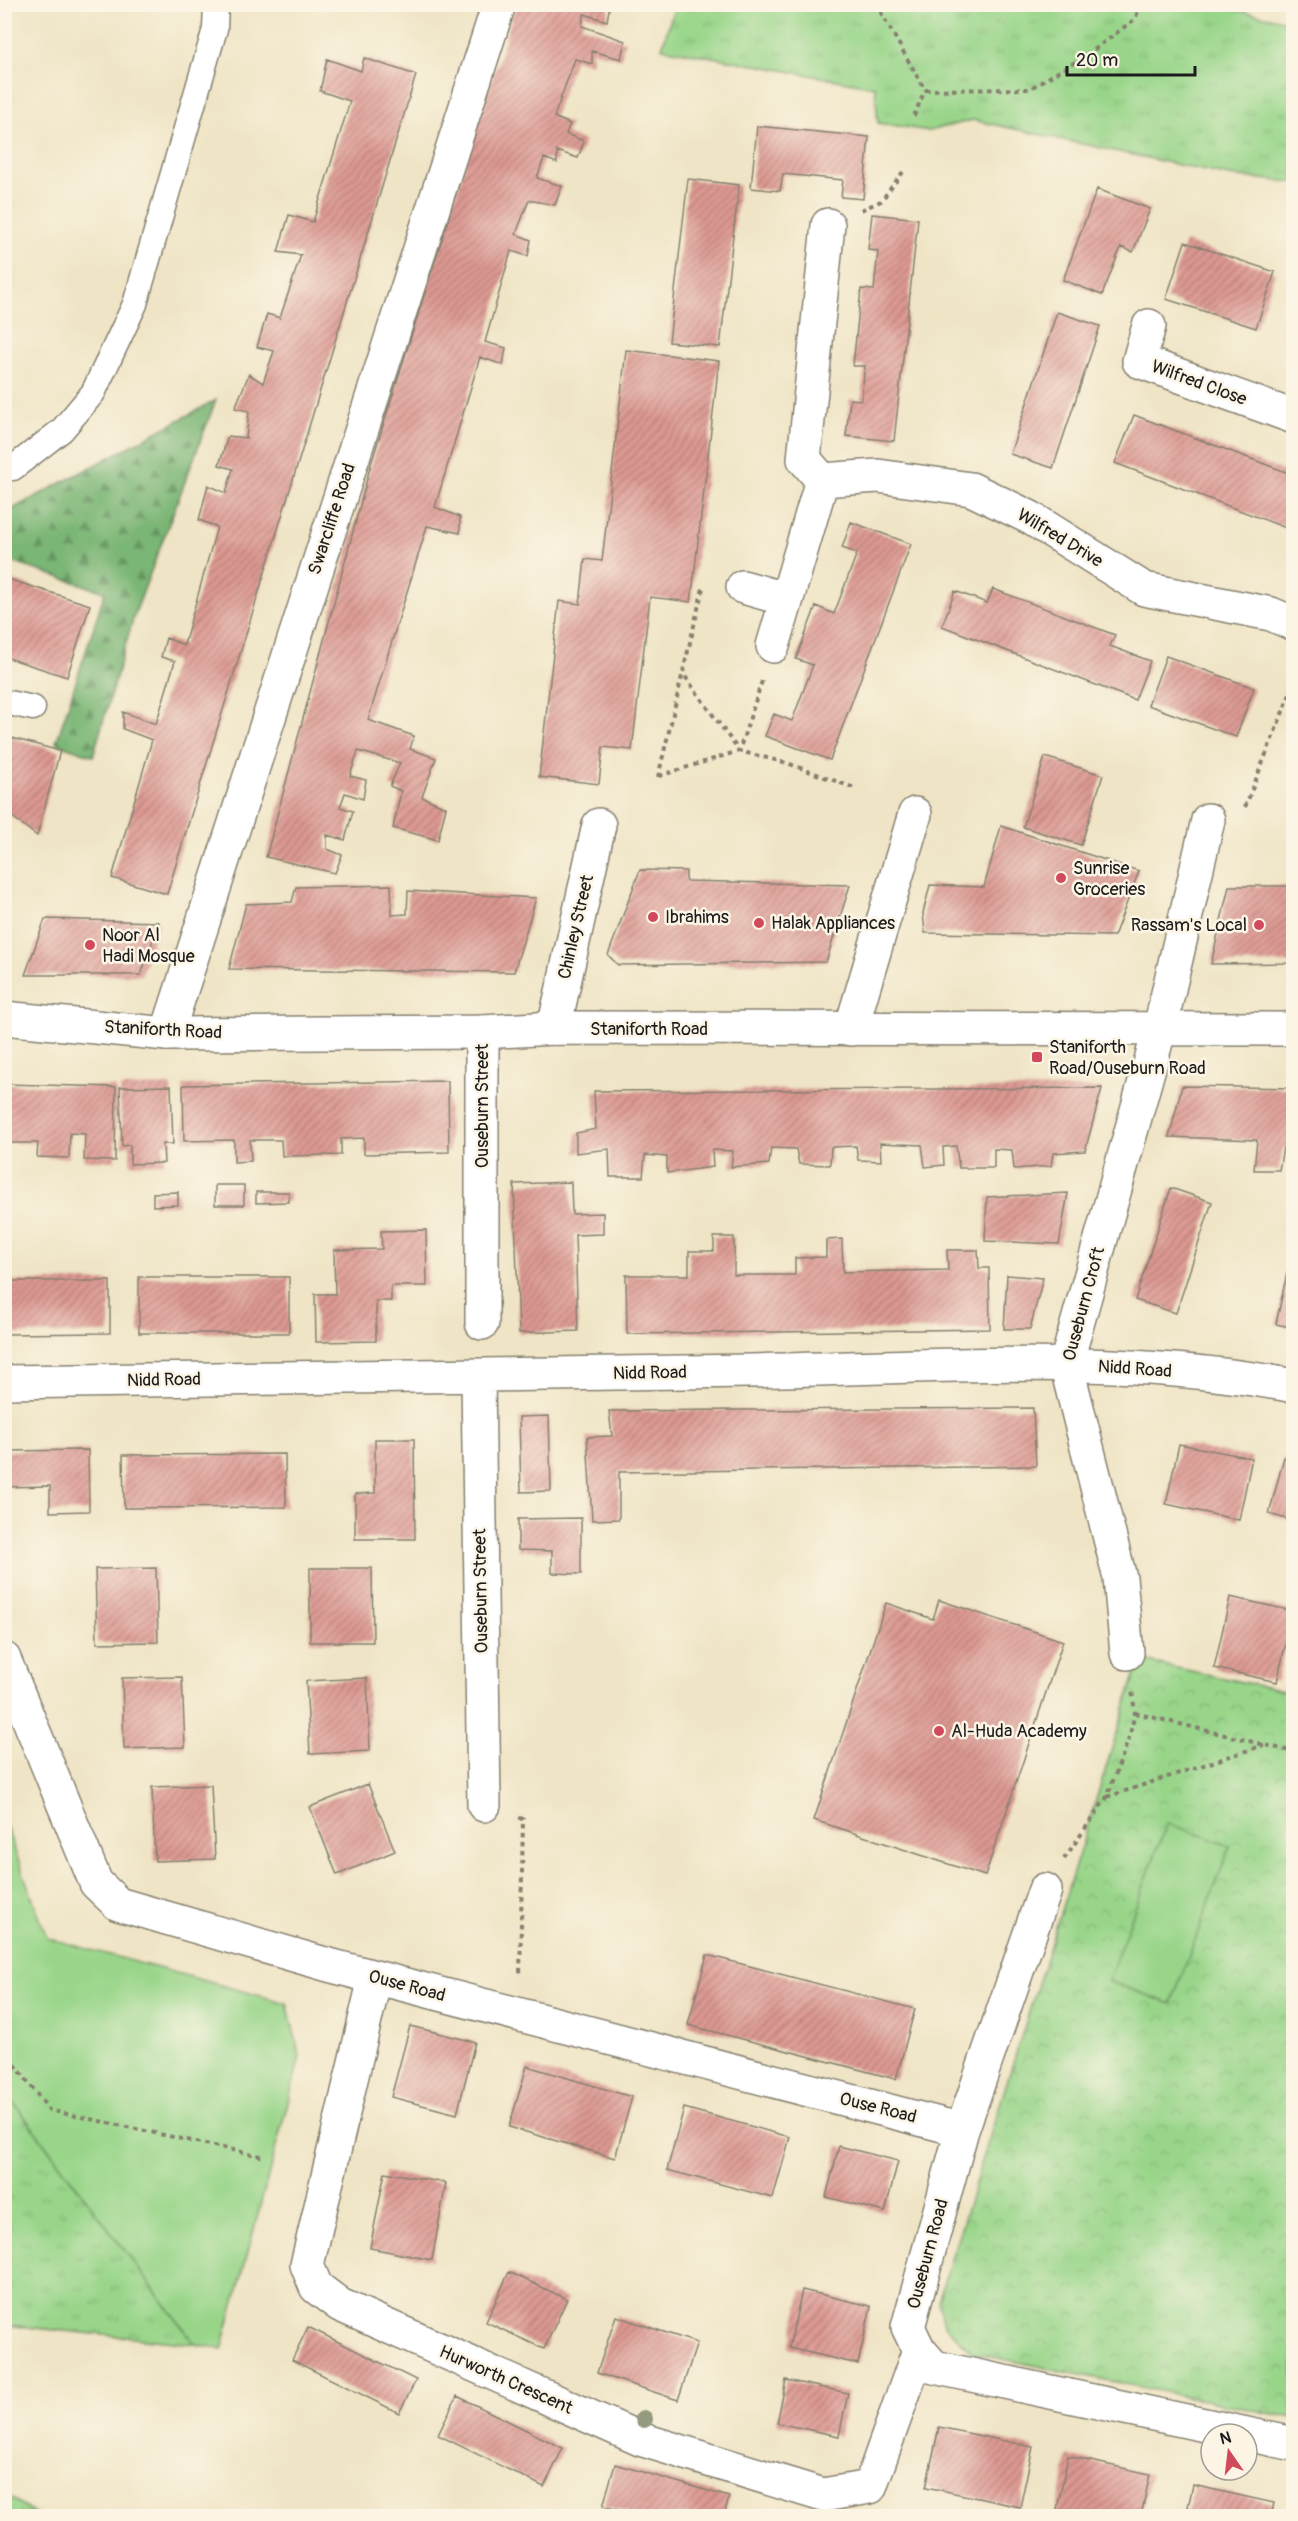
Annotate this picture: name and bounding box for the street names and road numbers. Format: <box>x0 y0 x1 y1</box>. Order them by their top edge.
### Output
street label: Wilfred Close <box>1148 355 1250 411</box>
street label: Swarcliffe Road <box>303 460 361 578</box>
street label: Wilfred Drive <box>1013 503 1107 573</box>
street label: Chinley Street <box>553 872 599 981</box>
street label: Staniforth Road <box>103 1015 223 1045</box>
street label: Staniforth Road <box>590 1018 708 1041</box>
street label: Ouseburn Street <box>471 1043 494 1168</box>
street label: Ouseburn Croft <box>1058 1244 1110 1364</box>
street label: Nidd Road <box>1097 1355 1173 1383</box>
street label: Nidd Road <box>613 1361 687 1385</box>
street label: Nidd Road <box>127 1368 201 1392</box>
street label: Ouseburn Street <box>468 1528 494 1654</box>
street label: Ouse Road <box>366 1965 448 2007</box>
street label: Ouse Road <box>837 2087 919 2129</box>
street label: Ouseburn Road <box>902 2196 954 2312</box>
street label: Hurworth Crescent <box>436 2340 577 2420</box>

